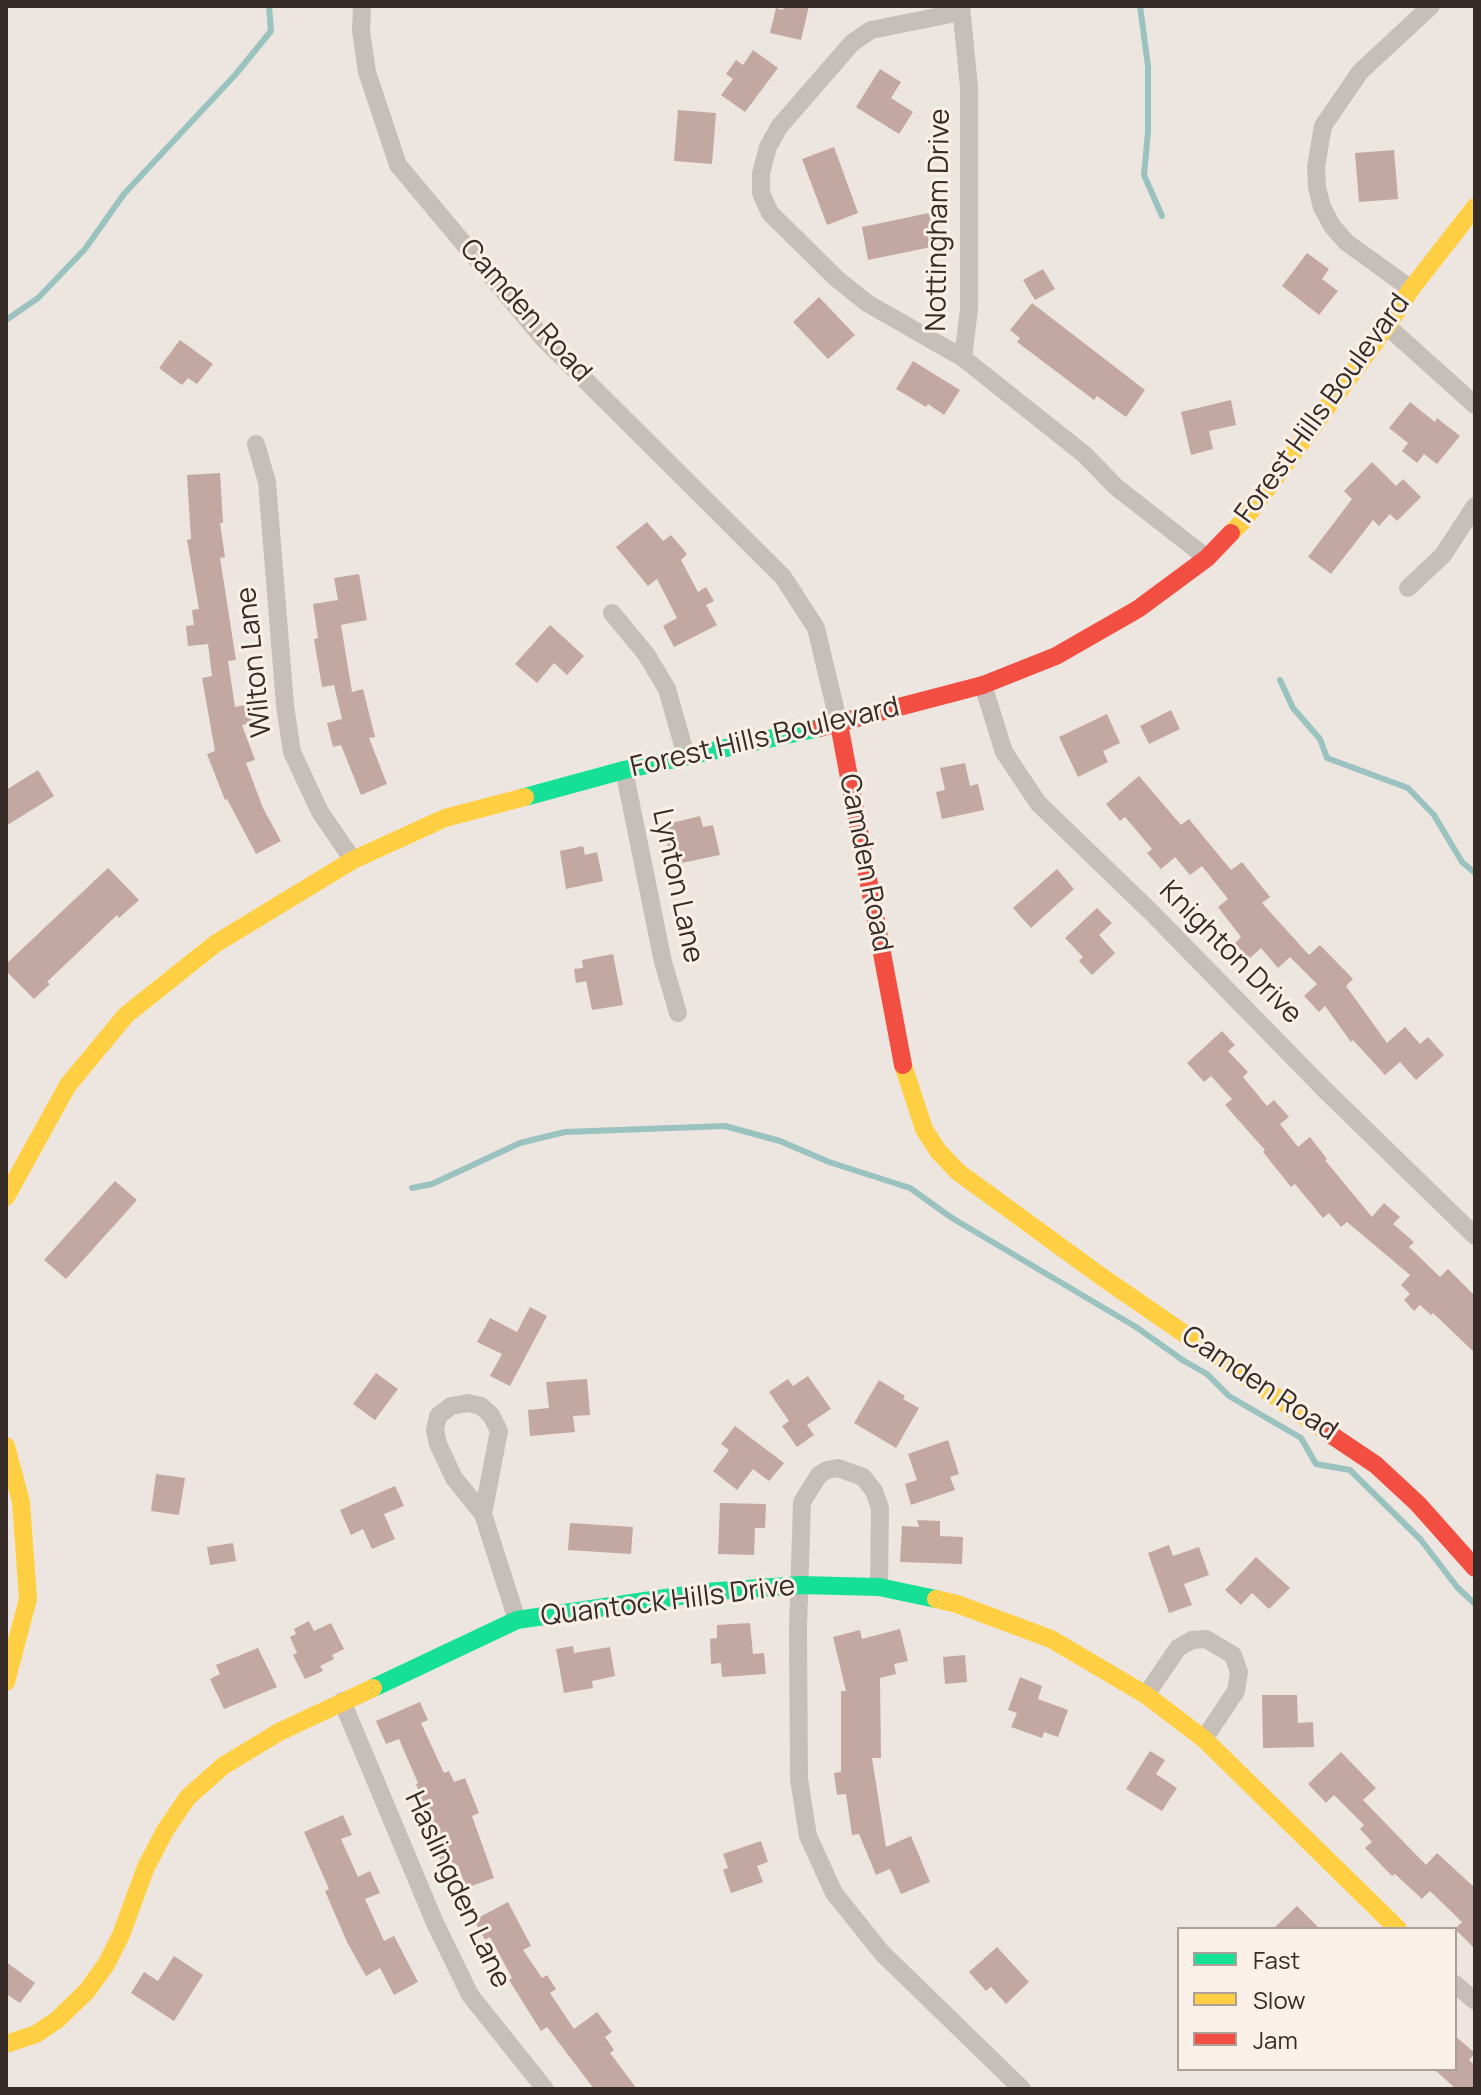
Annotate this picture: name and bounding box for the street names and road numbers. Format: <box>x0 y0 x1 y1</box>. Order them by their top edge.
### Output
street label: Nottingham Drive <box>920 108 958 332</box>
street label: Camden Road <box>452 233 598 389</box>
street label: Forest Hills Boulevard <box>1229 288 1417 530</box>
street label: Wilton Lane <box>230 585 280 739</box>
street label: Forest Hills Boulevard <box>627 691 903 785</box>
street label: Camden Road <box>831 771 899 955</box>
street label: Lynton Lane <box>644 806 710 966</box>
street label: Knighton Drive <box>1152 875 1308 1031</box>
street label: Camden Road <box>1175 1320 1343 1448</box>
street label: Quantock Hills Drive <box>539 1570 797 1634</box>
street label: Haslingden Lane <box>397 1786 517 1994</box>

